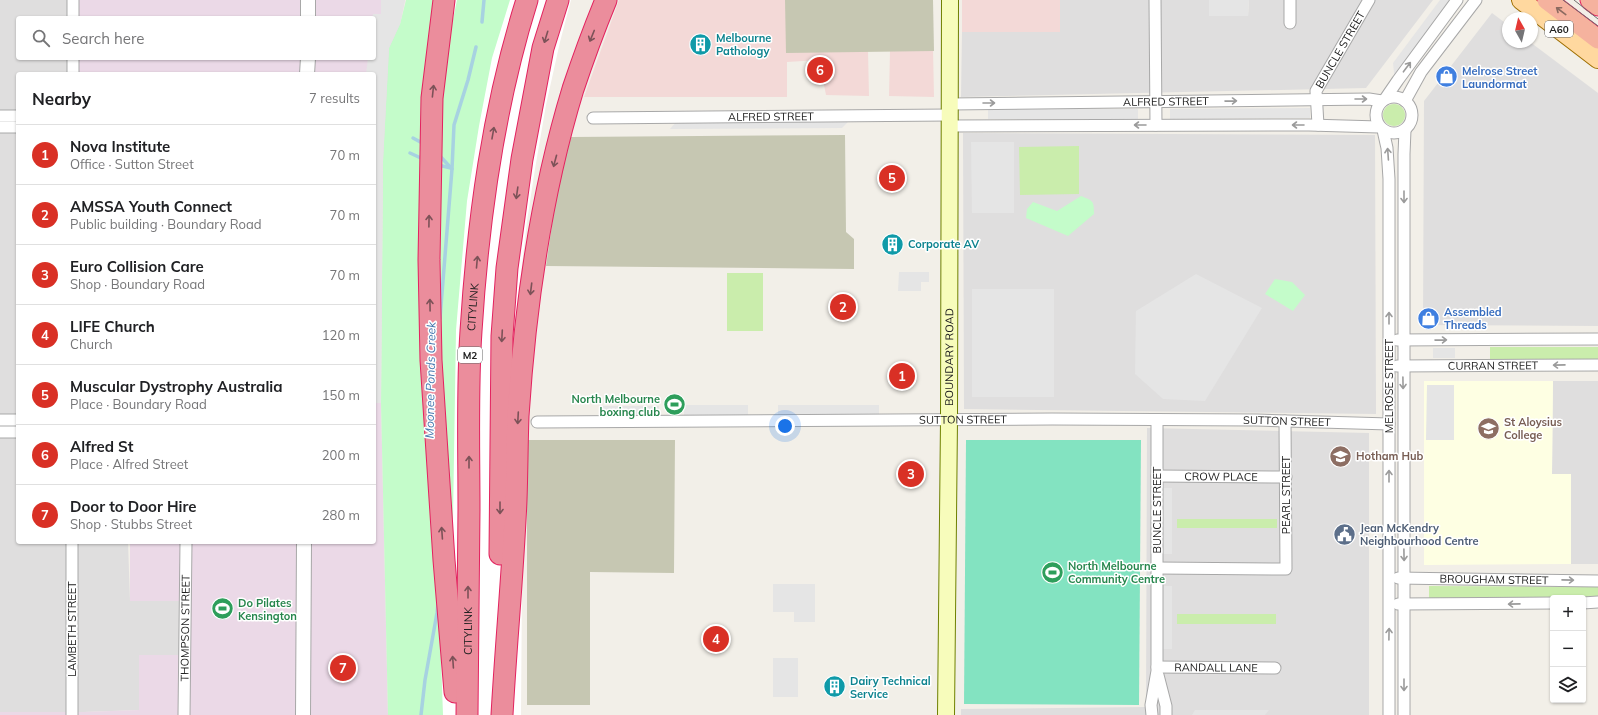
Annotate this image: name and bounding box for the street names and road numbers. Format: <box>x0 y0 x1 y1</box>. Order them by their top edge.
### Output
street label: BUNCLE STREET <box>1312 8 1368 91</box>
road number: A60 <box>1545 21 1573 37</box>
street label: ALFRED STREET <box>1123 94 1209 109</box>
street label: ALFRED STREET <box>728 109 814 124</box>
street label: CITYLINK <box>464 282 482 332</box>
street label: BOUNDARY ROAD <box>942 308 956 406</box>
street label: MELROSE STREET <box>1382 338 1396 433</box>
road number: M2 <box>458 347 482 363</box>
street label: CURRAN STREET <box>1448 358 1539 373</box>
street label: SUTTON STREET <box>919 412 1007 427</box>
street label: SUTTON STREET <box>1243 413 1331 429</box>
street label: PEARL STREET <box>1279 455 1293 534</box>
street label: BUNCLE STREET <box>1150 466 1164 553</box>
street label: CROW PLACE <box>1184 469 1258 484</box>
street label: BROUGHAM STREET <box>1439 572 1549 587</box>
street label: THOMPSON STREET <box>177 574 193 682</box>
street label: LAMBETH STREET <box>65 581 79 677</box>
street label: CITYLINK <box>461 606 475 655</box>
street label: RANDALL LANE <box>1174 660 1258 675</box>

